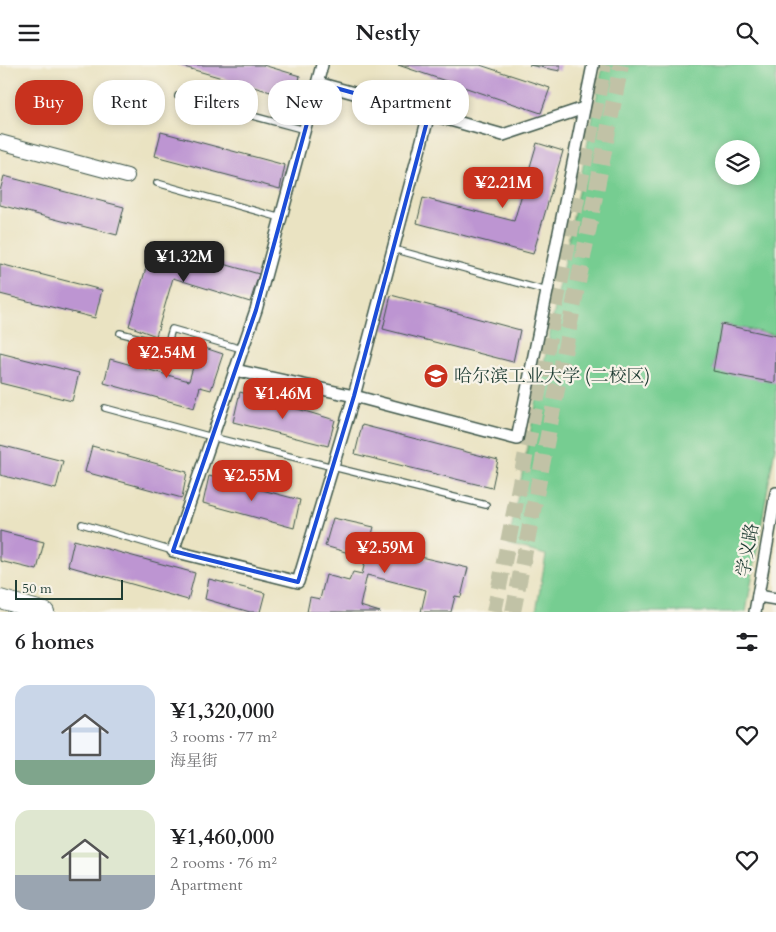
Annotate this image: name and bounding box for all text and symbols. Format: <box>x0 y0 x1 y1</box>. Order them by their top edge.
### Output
text: Nestly <box>356 18 420 48</box>
icon: menu <box>15 19 43 47</box>
icon: search <box>733 19 761 47</box>
chip: Buy <box>15 80 83 125</box>
chip: Rent <box>93 80 165 125</box>
chip: Filters <box>175 80 258 125</box>
chip: New <box>268 80 342 125</box>
chip: Apartment <box>352 80 469 125</box>
map controls <box>715 140 760 185</box>
button: layers <box>715 140 760 185</box>
pin: ¥2.21M <box>462 167 544 209</box>
text: ¥2.21M <box>474 172 532 194</box>
pin: ¥1.32M <box>143 241 225 283</box>
text: ¥1.32M <box>155 246 213 268</box>
pin: ¥2.54M <box>126 337 208 379</box>
text: ¥2.54M <box>138 342 196 364</box>
school or university icon: 哈尔滨工业大学 (二校区) <box>423 363 449 389</box>
place label: 哈尔滨工业大学 (二校区) <box>454 364 650 389</box>
pin: ¥1.46M <box>242 377 324 420</box>
text: ¥1.46M <box>254 383 312 405</box>
pin: ¥2.55M <box>211 459 293 502</box>
text: ¥2.55M <box>223 465 281 487</box>
street label: 学义路 <box>731 521 765 579</box>
pin: ¥2.59M <box>344 531 426 574</box>
text: ¥2.59M <box>356 537 414 559</box>
scale bar <box>15 577 122 600</box>
text: 50 m <box>22 579 52 598</box>
text: 6 homes <box>15 628 94 657</box>
icon: filters <box>733 628 761 656</box>
text: ¥1,320,000 <box>170 697 274 726</box>
icon: home <box>55 705 115 765</box>
icon: heart <box>733 721 761 749</box>
text: 3 rooms · 77 m² <box>170 726 277 748</box>
text: 海星街 <box>170 750 218 772</box>
text: ¥1,460,000 <box>170 823 274 852</box>
icon: home <box>55 830 115 890</box>
icon: heart <box>733 846 761 874</box>
text: 2 rooms · 76 m² <box>170 852 277 874</box>
text: Apartment <box>170 874 243 896</box>

